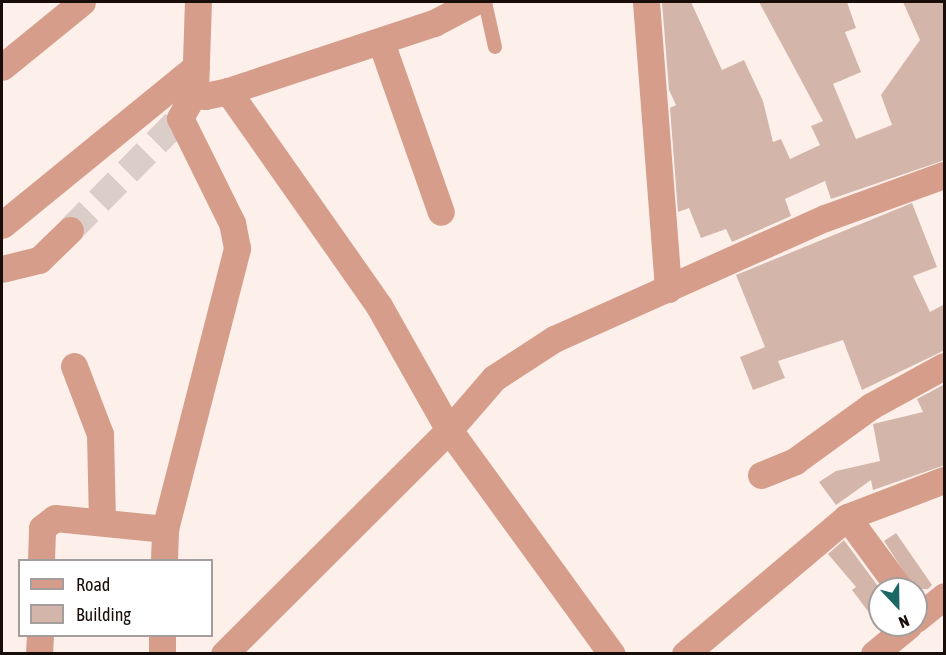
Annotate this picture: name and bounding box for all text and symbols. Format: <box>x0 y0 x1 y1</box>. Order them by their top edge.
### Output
legend <box>18 559 213 637</box>
text: Road <box>76 574 110 595</box>
north arrow <box>868 577 928 637</box>
text: Building <box>76 604 131 625</box>
text: N <box>896 612 912 632</box>

